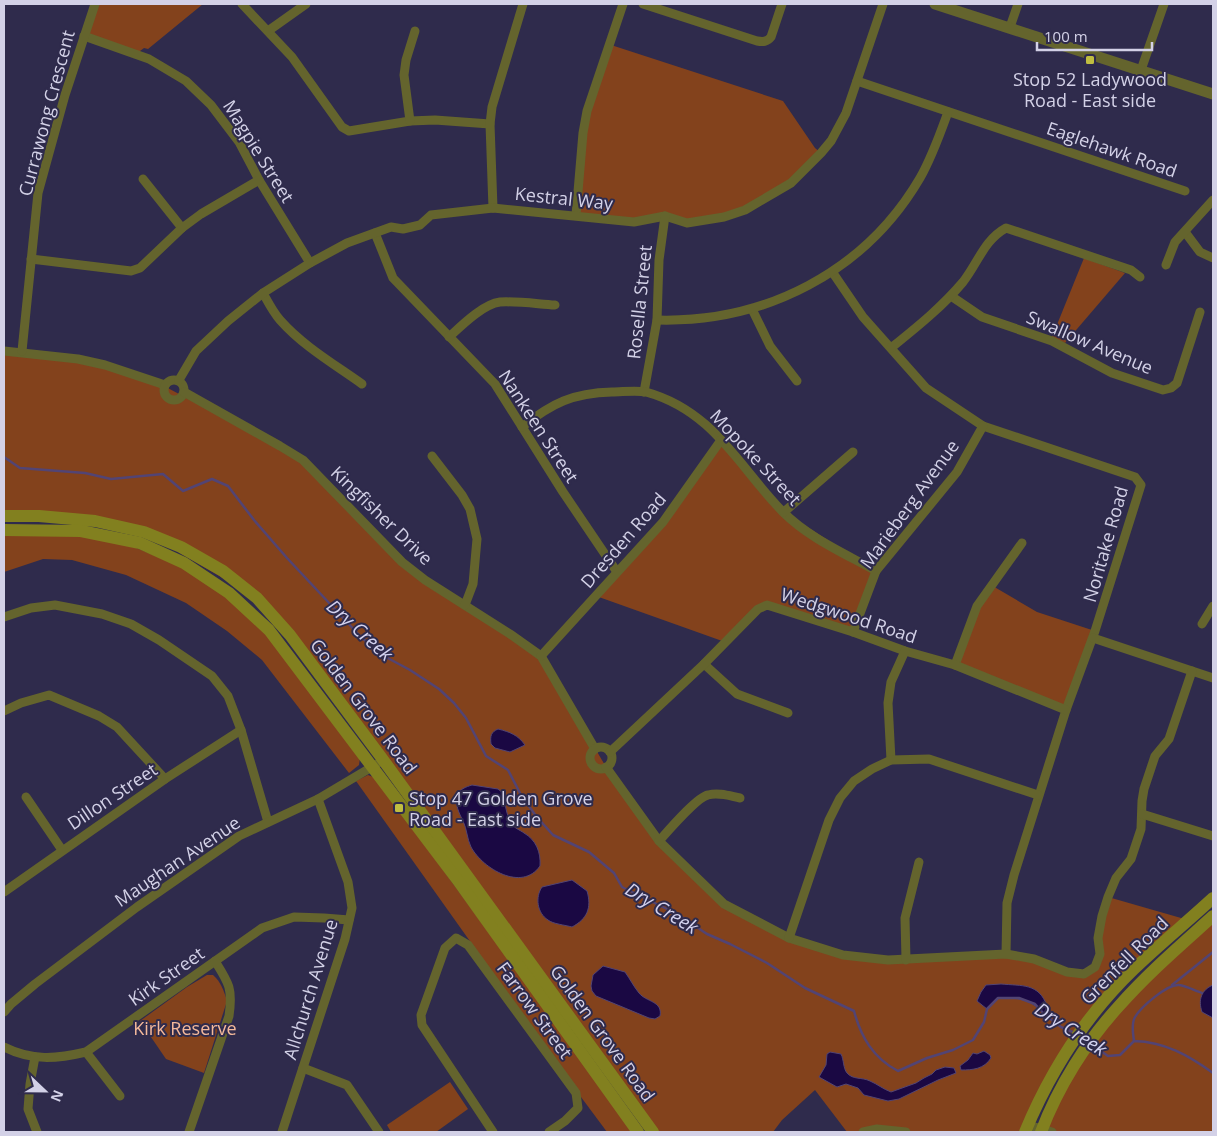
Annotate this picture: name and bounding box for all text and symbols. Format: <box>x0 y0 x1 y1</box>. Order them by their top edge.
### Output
scale bar <box>1037 20 1152 52</box>
text: 100 m <box>1044 26 1088 46</box>
street label: Currawong Crescent <box>12 27 80 199</box>
marker: Stop 52 Ladywood Road - East side <box>1084 54 1096 66</box>
place label: Stop 52 Ladywood Road - East side <box>1013 67 1167 112</box>
street label: Magpie Street <box>218 95 300 207</box>
street label: Eaglehawk Road <box>1044 115 1180 183</box>
street label: Kestral Way <box>514 181 615 215</box>
street label: Rosella Street <box>621 244 657 360</box>
street label: Swallow Avenue <box>1023 305 1157 379</box>
street label: Nankeen Street <box>493 365 585 487</box>
street label: Mopoke Street <box>705 404 807 510</box>
street label: Marieberg Avenue <box>854 435 964 573</box>
street label: Kingfisher Drive <box>326 460 438 570</box>
street label: Noritake Road <box>1077 483 1133 605</box>
street label: Dresden Road <box>575 487 671 593</box>
street label: Wedgwood Road <box>778 582 920 648</box>
water label: Dry Creek <box>321 593 399 667</box>
street label: Golden Grove Road <box>305 634 423 778</box>
street label: Dillon Street <box>62 757 162 835</box>
place label: Stop 47 Golden Grove Road - East side <box>409 786 593 831</box>
marker: Stop 47 Golden Grove Road - East side <box>393 802 405 814</box>
street label: Maughan Avenue <box>110 810 244 912</box>
water label: Dry Creek <box>621 876 704 940</box>
street label: Grenfell Road <box>1075 911 1173 1009</box>
street label: Allchurch Avenue <box>277 916 343 1062</box>
street label: Kirk Street <box>123 941 209 1011</box>
street label: Farrow Street <box>492 957 578 1063</box>
street label: Golden Grove Road <box>545 960 661 1106</box>
water label: Dry Creek <box>1030 996 1113 1062</box>
park label: Kirk Reserve <box>133 1016 237 1040</box>
north arrow <box>20 1066 70 1116</box>
text: N <box>47 1087 68 1105</box>

